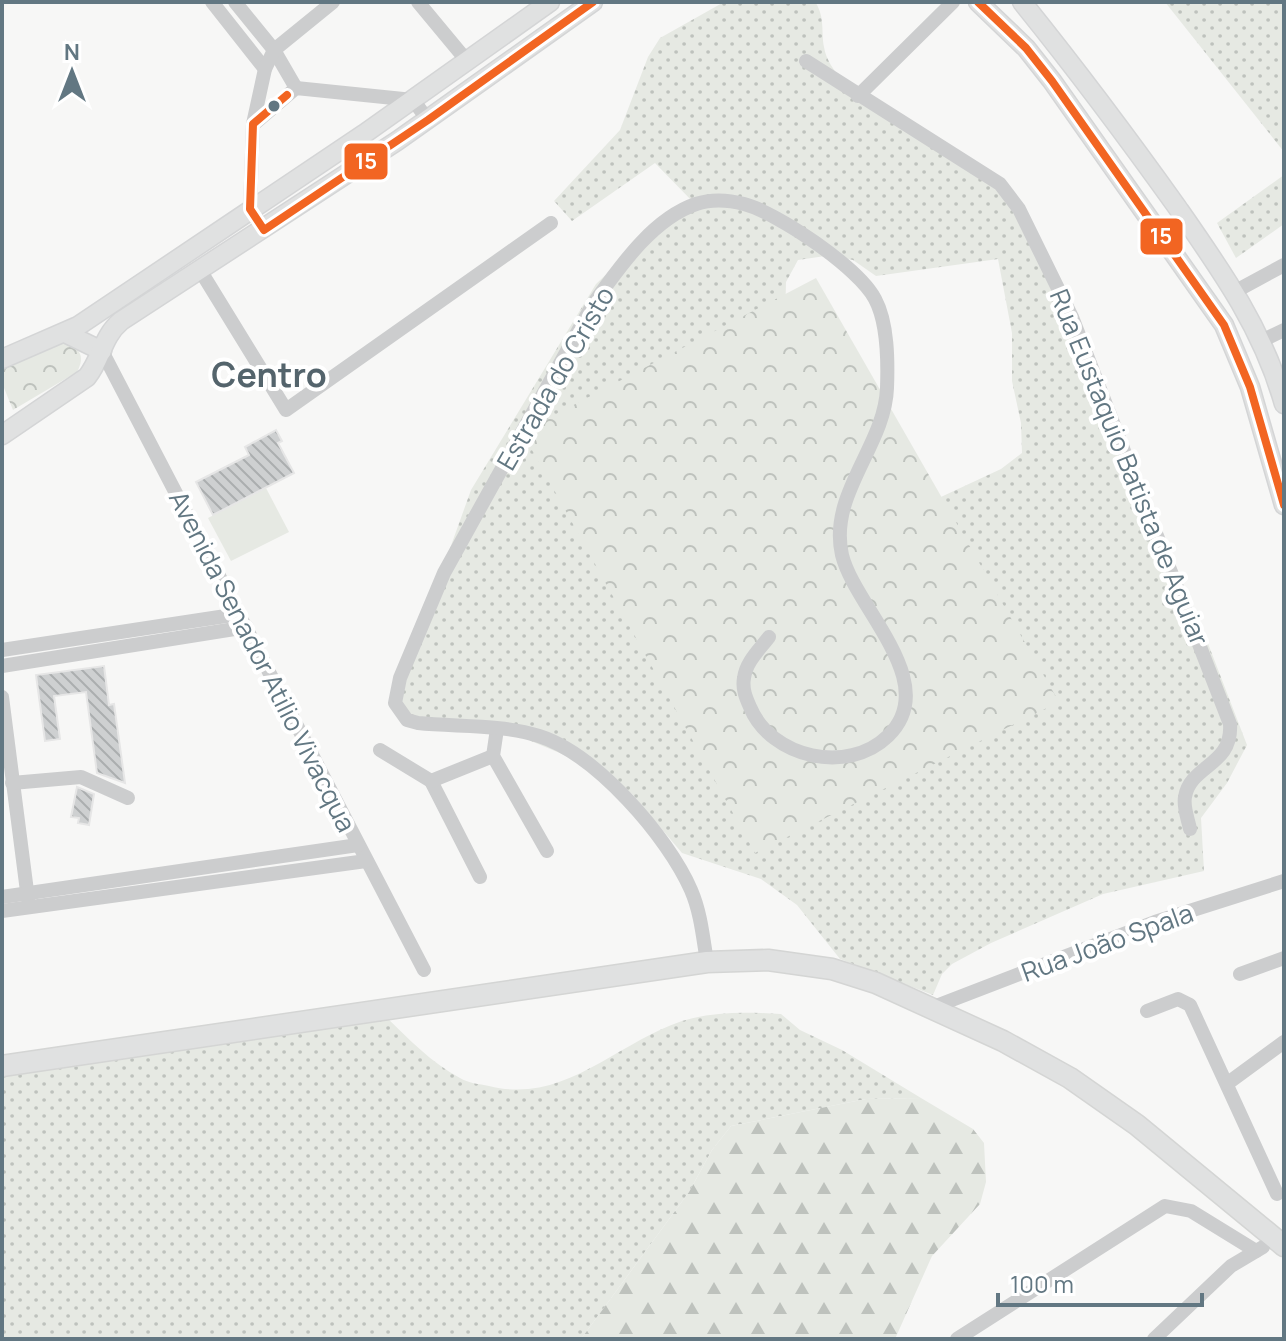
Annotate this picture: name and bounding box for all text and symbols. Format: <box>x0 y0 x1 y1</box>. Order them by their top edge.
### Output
north arrow <box>32 32 112 112</box>
text: N <box>64 37 80 67</box>
unlabelled marker <box>266 98 282 114</box>
line badge: 15 <box>343 142 389 181</box>
text: 15 <box>355 146 377 176</box>
line badge: 15 <box>1139 217 1184 256</box>
text: 15 <box>1150 221 1172 251</box>
street label: Estrada do Cristo <box>488 280 622 476</box>
street label: Rua Eustaquio Batista de Aguiar <box>1042 283 1218 651</box>
district label: Centro <box>211 351 327 397</box>
street label: Avenida Senador Atilio Vivacqua <box>161 484 365 838</box>
street label: Rua João Spala <box>1016 894 1198 990</box>
scale bar <box>998 1257 1202 1307</box>
text: 100 m <box>1010 1267 1074 1300</box>

